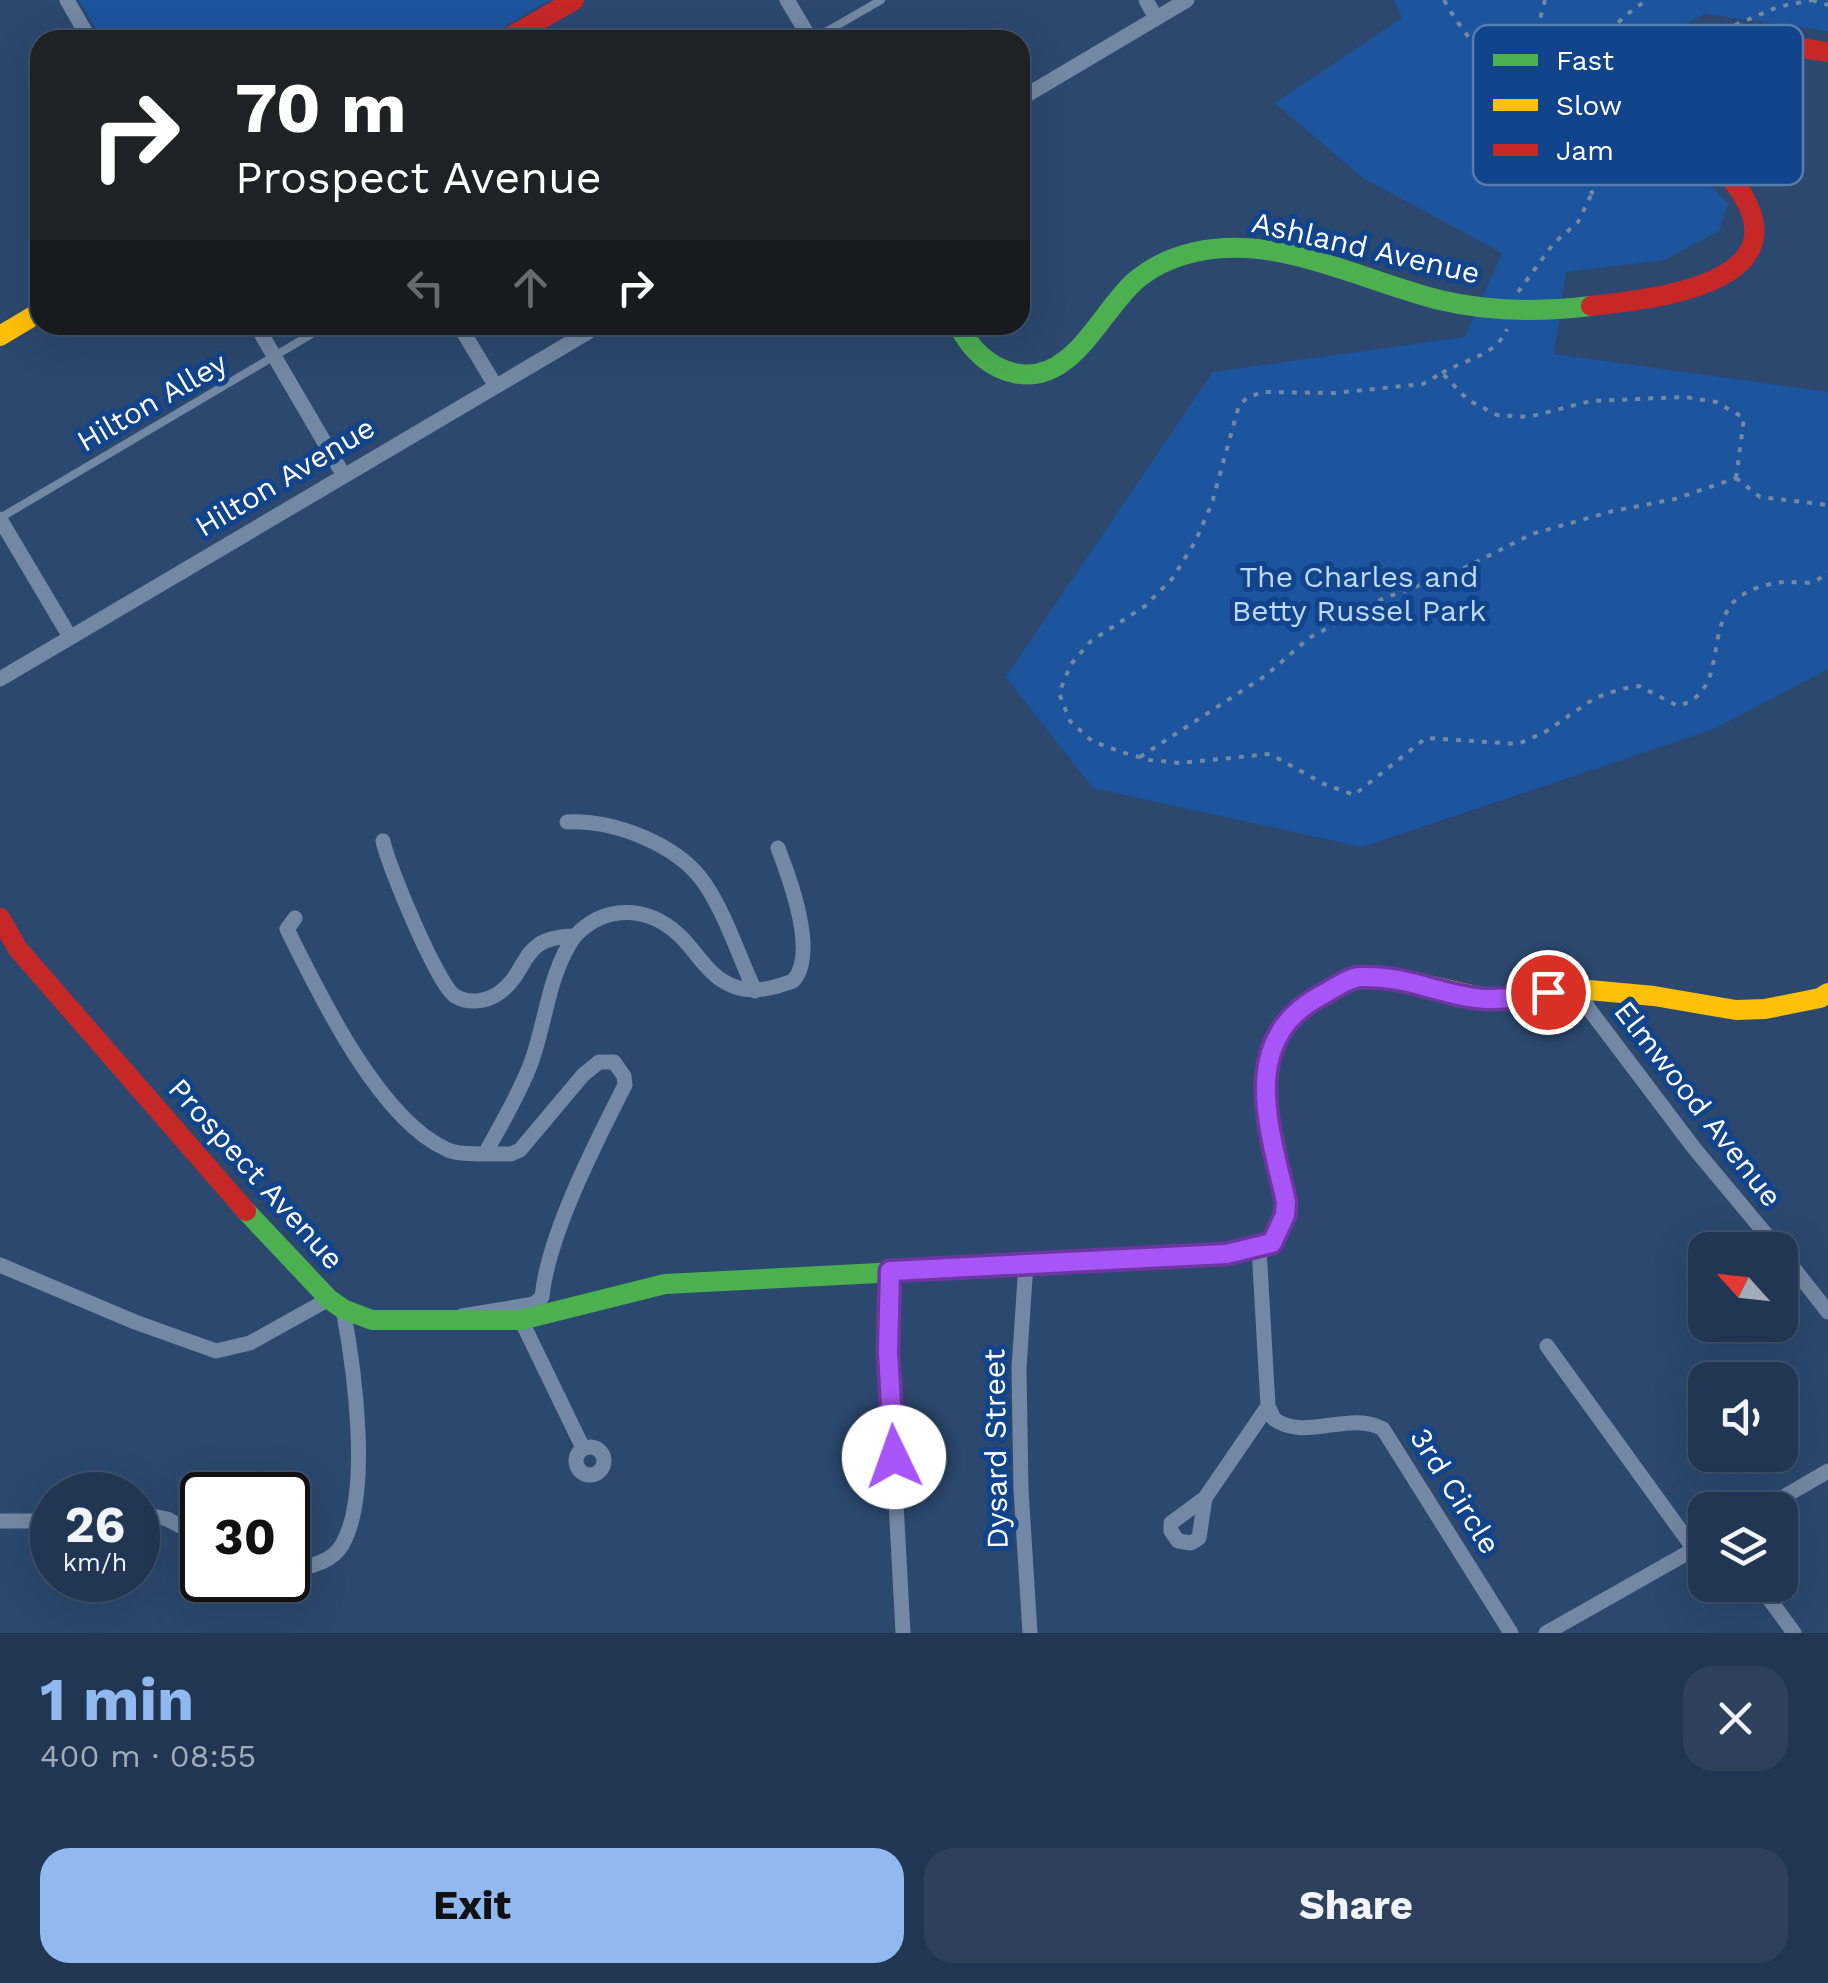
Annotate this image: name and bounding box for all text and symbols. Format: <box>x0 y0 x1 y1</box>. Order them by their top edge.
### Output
legend <box>1473 25 1803 185</box>
text: Fast <box>1556 44 1614 77</box>
text: 70 m <box>235 67 407 149</box>
icon: right <box>70 70 200 200</box>
text: Slow <box>1556 89 1622 122</box>
text: Jam <box>1556 134 1614 167</box>
text: Prospect Avenue <box>235 151 602 204</box>
street label: Ashland Avenue <box>1249 204 1483 291</box>
icon: left <box>398 260 453 315</box>
icon: ahead <box>503 260 558 315</box>
icon: right <box>608 260 663 315</box>
street label: Hilton Alley <box>71 344 233 458</box>
street label: Hilton Avenue <box>189 409 381 544</box>
park label: The Charles and Betty Russel Park <box>1232 559 1486 628</box>
pin <box>1506 950 1591 1035</box>
icon: arrive <box>1521 965 1576 1020</box>
street label: Elmwood Avenue <box>1607 994 1790 1213</box>
street label: Prospect Avenue <box>162 1071 351 1276</box>
north arrow <box>1688 1232 1798 1342</box>
map controls <box>1688 1232 1798 1602</box>
street label: Dysard Street <box>976 1348 1015 1550</box>
button: sound <box>1688 1362 1798 1472</box>
position arrow <box>842 1405 946 1509</box>
street label: 3rd Circle <box>1403 1421 1508 1560</box>
speed limit sign: 30 <box>180 1472 310 1602</box>
button: layers <box>1688 1492 1798 1602</box>
text: 26 <box>65 1495 125 1554</box>
text: km/h <box>63 1548 127 1577</box>
text: 1 min <box>40 1664 194 1735</box>
button: close <box>1683 1666 1788 1771</box>
text: 400 m · 08:55 <box>40 1737 256 1775</box>
button: Exit <box>40 1848 904 1963</box>
button: Share <box>924 1848 1788 1963</box>

